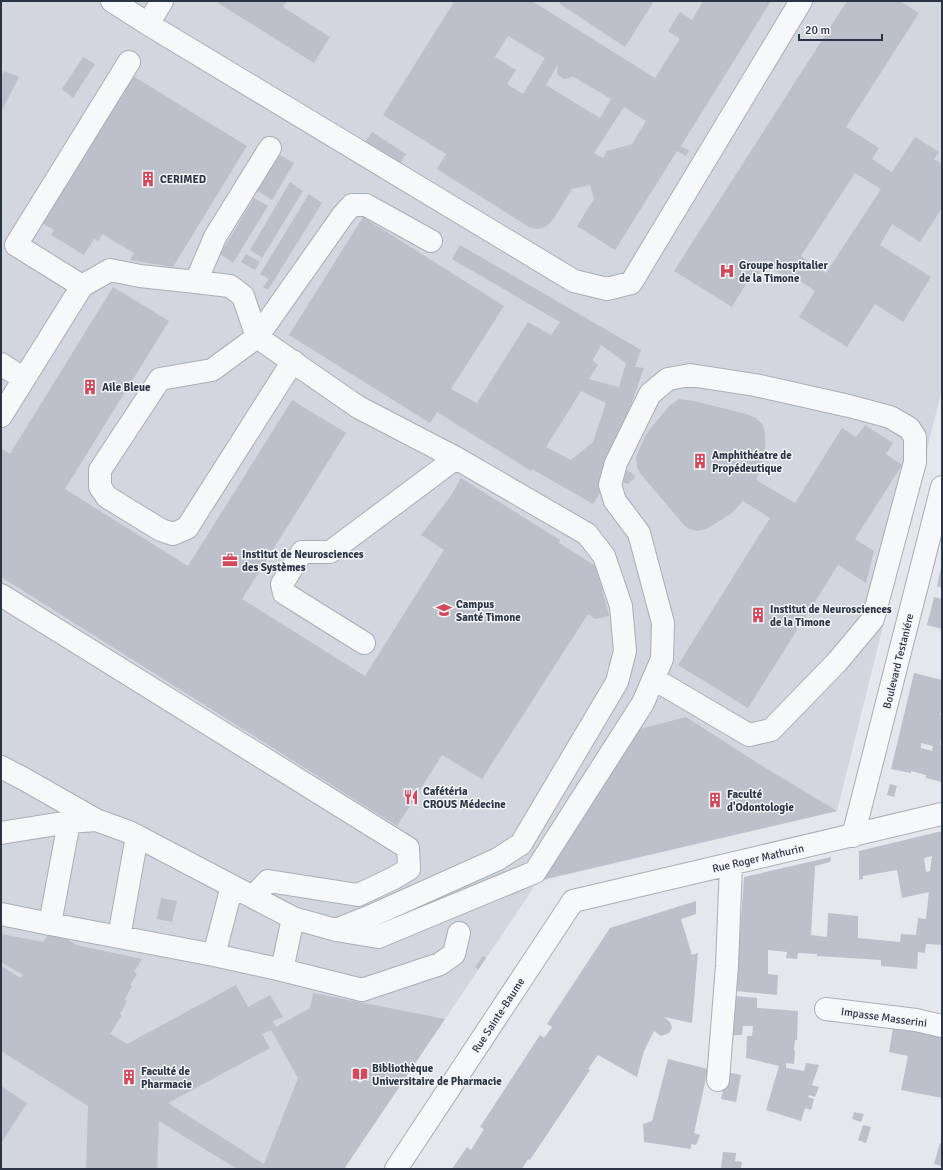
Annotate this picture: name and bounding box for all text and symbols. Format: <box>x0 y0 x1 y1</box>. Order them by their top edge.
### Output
scale bar <box>799 16 882 42</box>
text: 20 m <box>805 23 830 38</box>
building icon: CERIMED <box>139 170 157 188</box>
place label: CERIMED <box>160 173 206 186</box>
place label: Groupe hospitalier de la Timone <box>739 259 829 285</box>
hospital icon: Groupe hospitalier de la Timone <box>718 262 736 280</box>
building icon: Aile Bleue <box>81 378 99 396</box>
place label: Aile Bleue <box>102 381 151 394</box>
place label: Amphithéatre de Propédeutique <box>712 449 792 475</box>
building icon: Amphithéatre de Propédeutique <box>691 452 709 470</box>
place label: Institut de Neurosciences des Systèmes <box>242 548 364 574</box>
office icon: Institut de Neurosciences des Systèmes <box>221 551 239 569</box>
place label: Campus Santé Timone <box>456 598 521 624</box>
school or university icon: Campus Santé Timone <box>435 601 453 619</box>
place label: Institut de Neurosciences de la Timone <box>770 603 892 629</box>
building icon: Institut de Neurosciences de la Timone <box>749 606 767 624</box>
street label: Boulevard Testaniére <box>880 612 917 710</box>
place label: Cafétéria CROUS Médecine <box>423 785 506 811</box>
restaurant icon: Cafétéria CROUS Médecine <box>402 788 420 806</box>
place label: Faculté d'Odontologie <box>727 788 795 814</box>
building icon: Faculté d'Odontologie <box>706 791 724 809</box>
street label: Rue Roger Mathurin <box>711 842 805 875</box>
street label: Rue Sainte-Baume <box>469 975 527 1055</box>
street label: Impasse Masserini <box>840 1005 928 1030</box>
place label: Bibliothèque Universitaire de Pharmacie <box>372 1062 502 1088</box>
place label: Faculté de Pharmacie <box>141 1065 193 1091</box>
library icon: Bibliothèque Universitaire de Pharmacie <box>351 1065 369 1083</box>
building icon: Faculté de Pharmacie <box>120 1068 138 1086</box>

